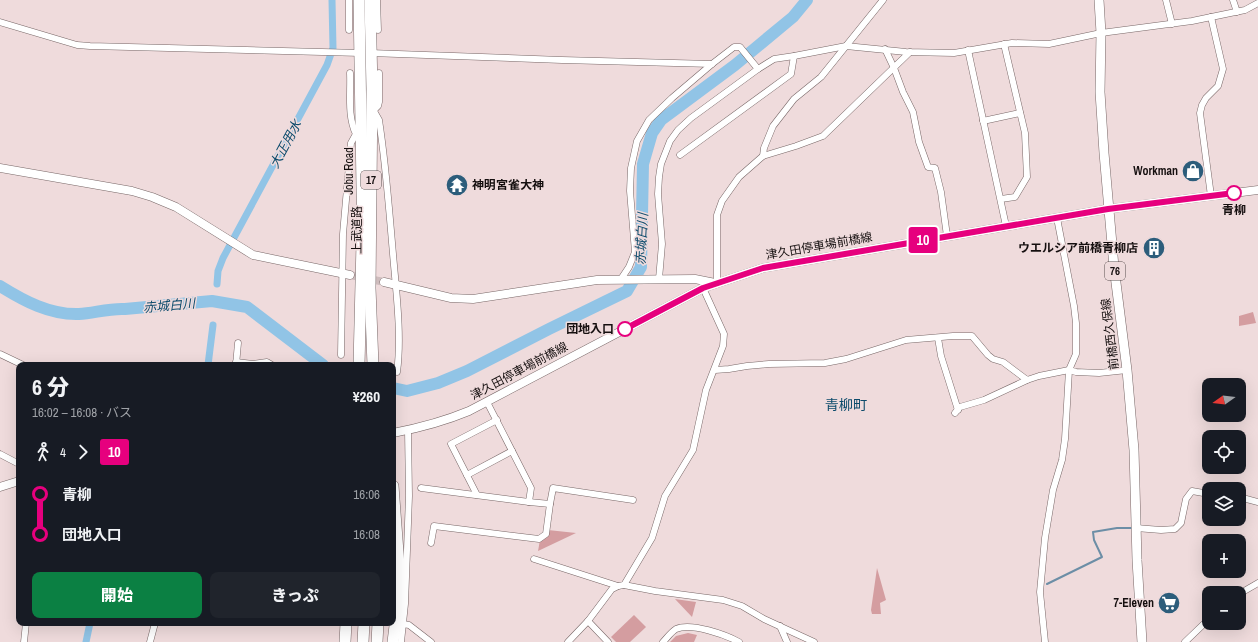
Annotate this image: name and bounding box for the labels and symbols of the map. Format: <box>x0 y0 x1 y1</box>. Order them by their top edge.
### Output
water label: 大正用水 <box>266 116 306 171</box>
street label: Jobu Road <box>341 147 357 195</box>
shop icon: Workman <box>1180 158 1206 184</box>
place label: Workman <box>1133 163 1178 179</box>
road number: 17 <box>361 171 381 189</box>
temple icon: 神明宮雀大神 <box>444 172 470 198</box>
place label: 神明宮雀大神 <box>472 177 544 193</box>
marker: 青柳 <box>1226 185 1242 201</box>
place label: 青柳 <box>1222 202 1246 218</box>
street label: 上武道路 <box>349 206 365 254</box>
water label: 赤城白川 <box>632 211 651 265</box>
line badge: 10 <box>905 227 941 253</box>
street label: 津久田停車場前橋線 <box>764 229 874 263</box>
building icon: ウエルシア前橋青柳店 <box>1141 235 1167 261</box>
place label: ウエルシア前橋青柳店 <box>1018 240 1138 256</box>
road number: 76 <box>1105 262 1125 280</box>
water label: 赤城白川 <box>142 295 198 316</box>
street label: 前橋西久保線 <box>1098 297 1122 371</box>
place label: 団地入口 <box>566 321 614 337</box>
marker: 団地入口 <box>617 321 633 337</box>
street label: 津久田停車場前橋線 <box>468 339 570 403</box>
north arrow <box>1202 378 1246 422</box>
district label: 青柳町 <box>825 396 867 414</box>
supermarket icon: 7-Eleven <box>1156 590 1182 616</box>
place label: 7-Eleven <box>1114 595 1154 611</box>

